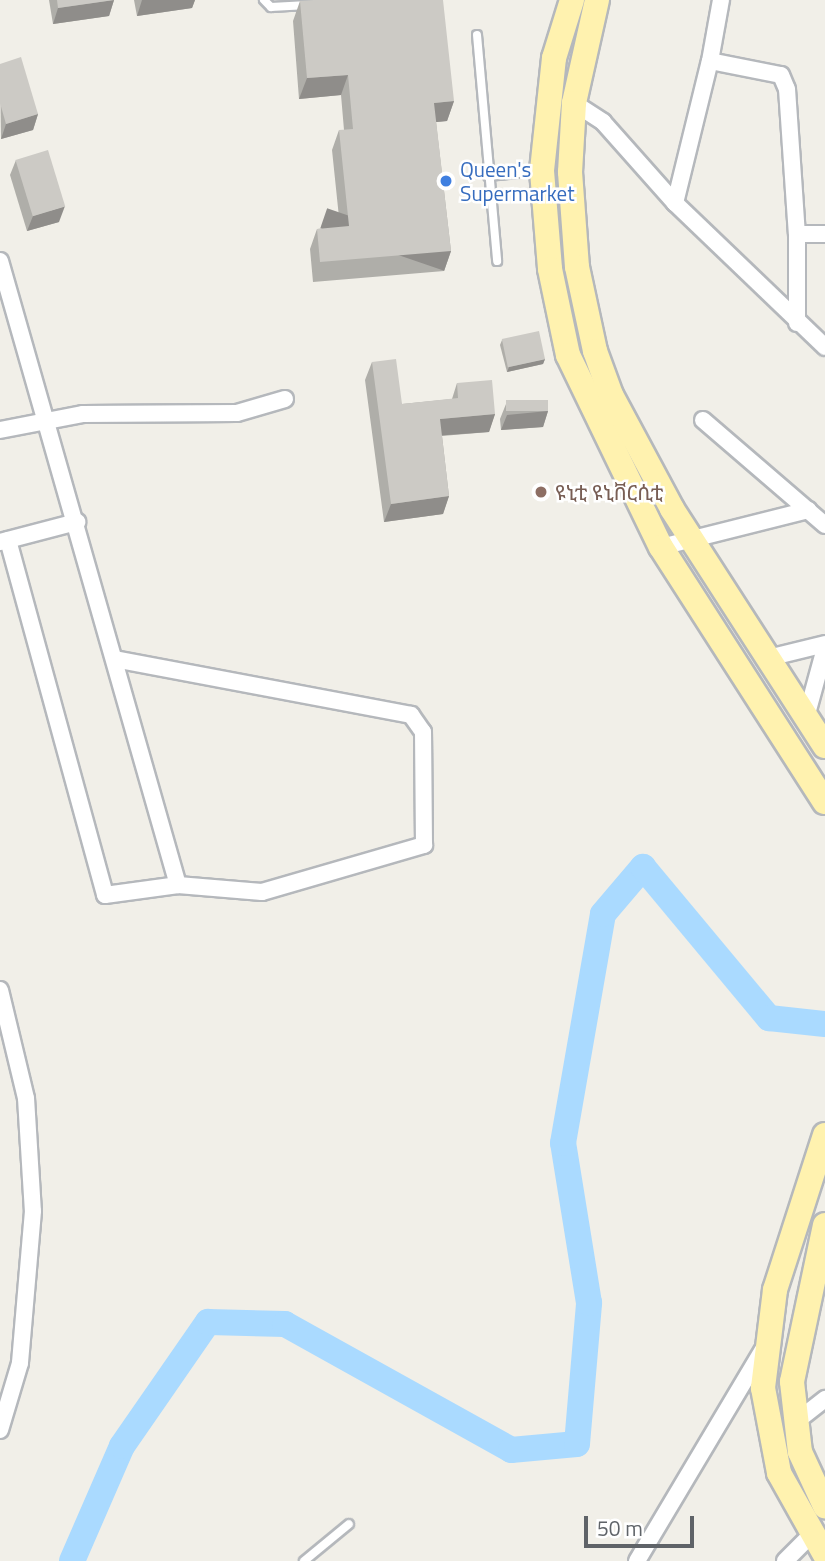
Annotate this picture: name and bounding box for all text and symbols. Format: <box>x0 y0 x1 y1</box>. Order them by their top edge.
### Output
place label: Queen's Supermarket <box>460 156 575 206</box>
marker: Queen's Supermarket <box>438 173 454 189</box>
place label: ዩኒቲ ዩኒቨርሲቲ <box>555 479 663 505</box>
marker: ዩኒቲ ዩኒቨርሲቲ <box>533 484 549 500</box>
scale bar <box>587 1502 697 1546</box>
text: 50 m <box>597 1512 643 1544</box>

